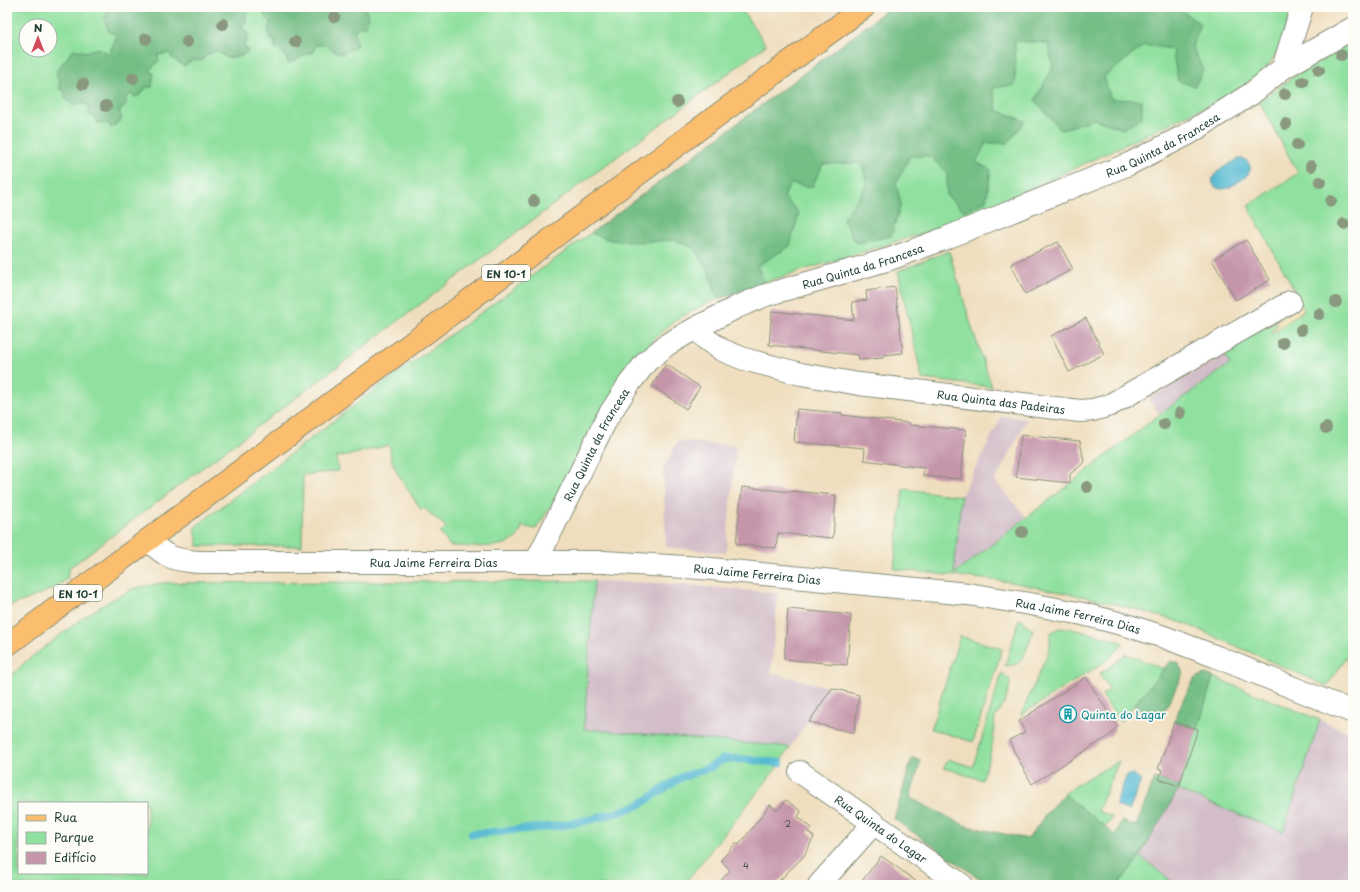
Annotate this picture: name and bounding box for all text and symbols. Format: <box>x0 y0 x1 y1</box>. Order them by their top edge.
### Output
north arrow <box>18 18 58 58</box>
text: N <box>34 19 43 36</box>
street label: Rua Quinta da Francesa <box>1103 108 1223 181</box>
street label: Rua Quinta da Francesa <box>800 239 926 293</box>
road number: EN 10-1 <box>482 265 530 281</box>
street label: Rua Quinta da Francesa <box>559 384 633 504</box>
street label: Rua Quinta das Padeiras <box>936 385 1066 418</box>
street label: Rua Jaime Ferreira Dias <box>370 554 498 571</box>
street label: Rua Jaime Ferreira Dias <box>693 559 822 588</box>
road number: EN 10-1 <box>54 585 102 601</box>
street label: Rua Jaime Ferreira Dias <box>1014 593 1143 638</box>
building icon: Quinta do Lagar <box>1058 704 1078 724</box>
place label: Quinta do Lagar <box>1081 706 1167 723</box>
street label: Rua Quinta do Lagar <box>832 790 932 867</box>
legend <box>18 802 148 874</box>
text: Rua <box>54 808 78 826</box>
house number: 2 <box>785 816 791 830</box>
text: Parque <box>54 828 94 846</box>
text: Edifício <box>54 848 96 866</box>
house number: 4 <box>743 858 749 872</box>

